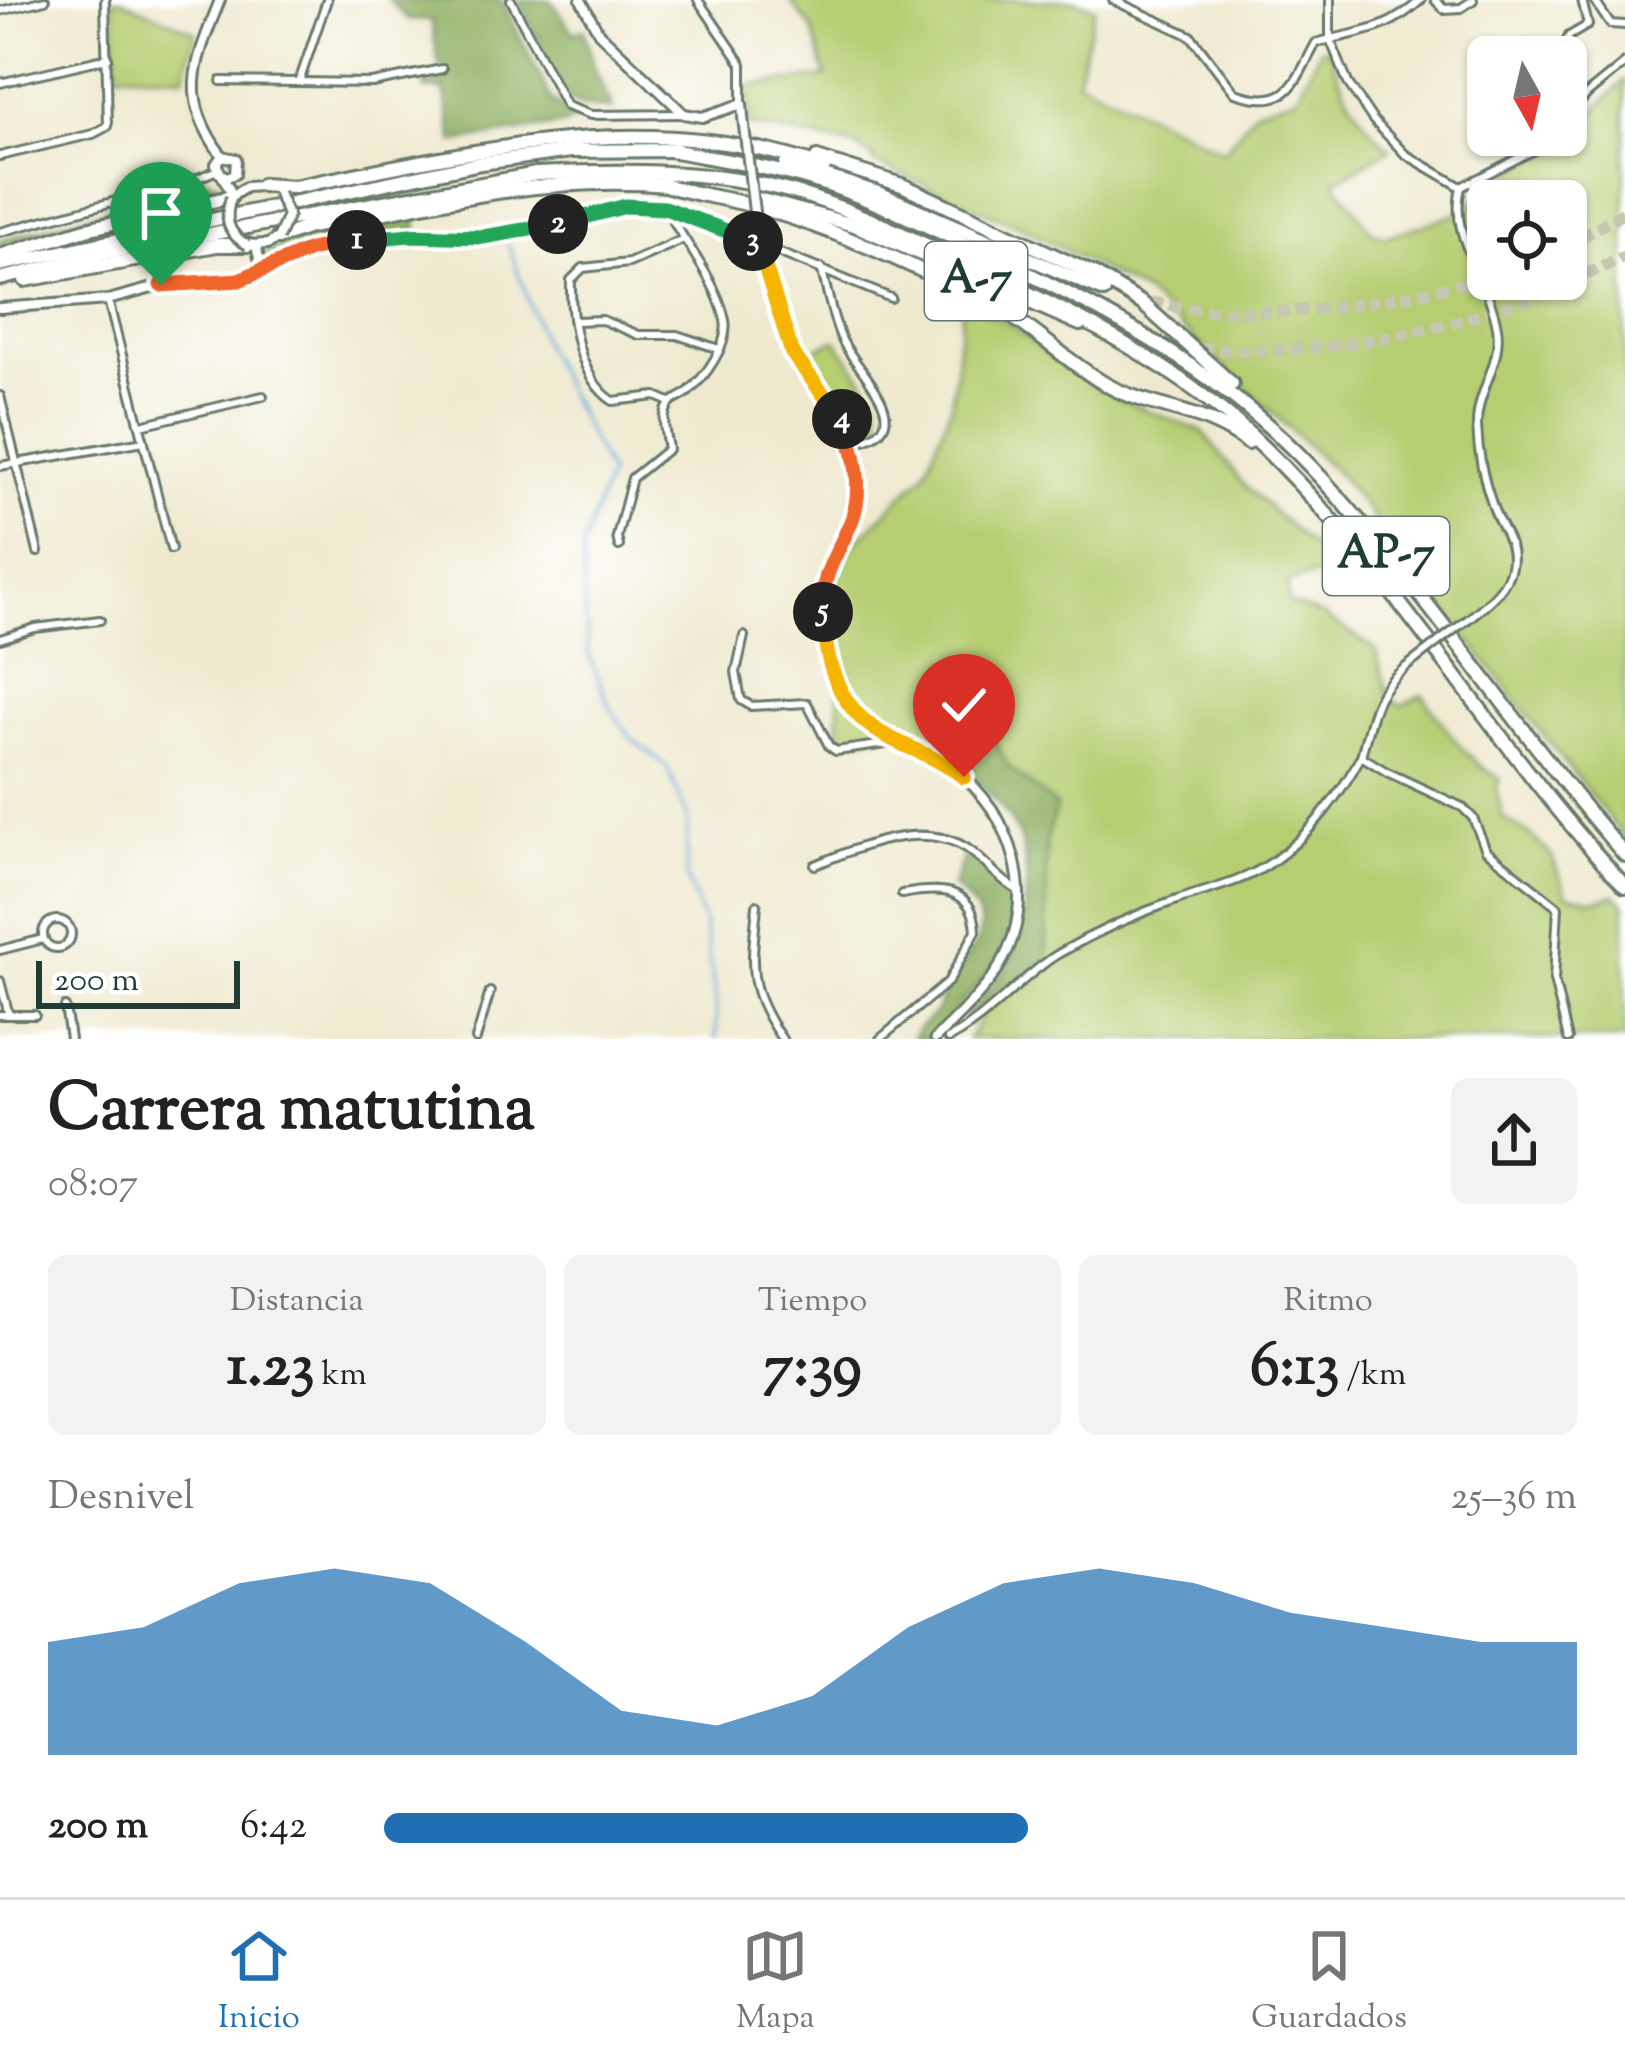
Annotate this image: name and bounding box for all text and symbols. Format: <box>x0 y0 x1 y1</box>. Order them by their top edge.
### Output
north arrow <box>1467 36 1587 156</box>
map controls <box>1467 36 1587 300</box>
pin <box>110 162 212 285</box>
icon: arrive <box>128 180 194 246</box>
button: locate <box>1467 180 1587 300</box>
pin: 2 <box>528 194 588 254</box>
text: 2 <box>550 200 566 248</box>
pin: 1 <box>327 210 387 270</box>
pin: 3 <box>723 211 783 271</box>
text: 1 <box>351 216 363 264</box>
text: 3 <box>746 217 760 265</box>
road number: A-7 <box>925 242 1027 320</box>
pin: 4 <box>812 389 872 449</box>
text: 4 <box>834 395 850 443</box>
road number: AP-7 <box>1323 517 1449 595</box>
pin: 5 <box>793 582 853 642</box>
text: 5 <box>817 588 829 636</box>
pin <box>913 654 1015 777</box>
icon: check <box>931 672 997 738</box>
scale bar <box>36 955 240 1008</box>
text: 200 m <box>54 958 139 1006</box>
text: Carrera matutina <box>48 1065 535 1160</box>
button: share <box>1451 1078 1577 1204</box>
text: 08:07 <box>48 1158 138 1214</box>
text: Distancia <box>230 1278 364 1326</box>
text: Tiempo <box>758 1278 867 1326</box>
text: Ritmo <box>1284 1278 1373 1326</box>
text: 1.23 <box>227 1326 315 1413</box>
text: 7:39 <box>763 1326 862 1413</box>
text: 6:13 <box>1250 1326 1340 1413</box>
text: km <box>315 1352 367 1400</box>
text: /km <box>1340 1352 1406 1400</box>
text: Desnivel <box>48 1471 194 1527</box>
text: 25–36 m <box>1451 1471 1577 1527</box>
text: 200 m <box>48 1800 148 1856</box>
text: 6:42 <box>240 1800 307 1856</box>
tab: Inicio <box>218 1923 300 2043</box>
tab: Mapa <box>736 1923 815 2043</box>
tab: Guardados <box>1251 1923 1407 2043</box>

